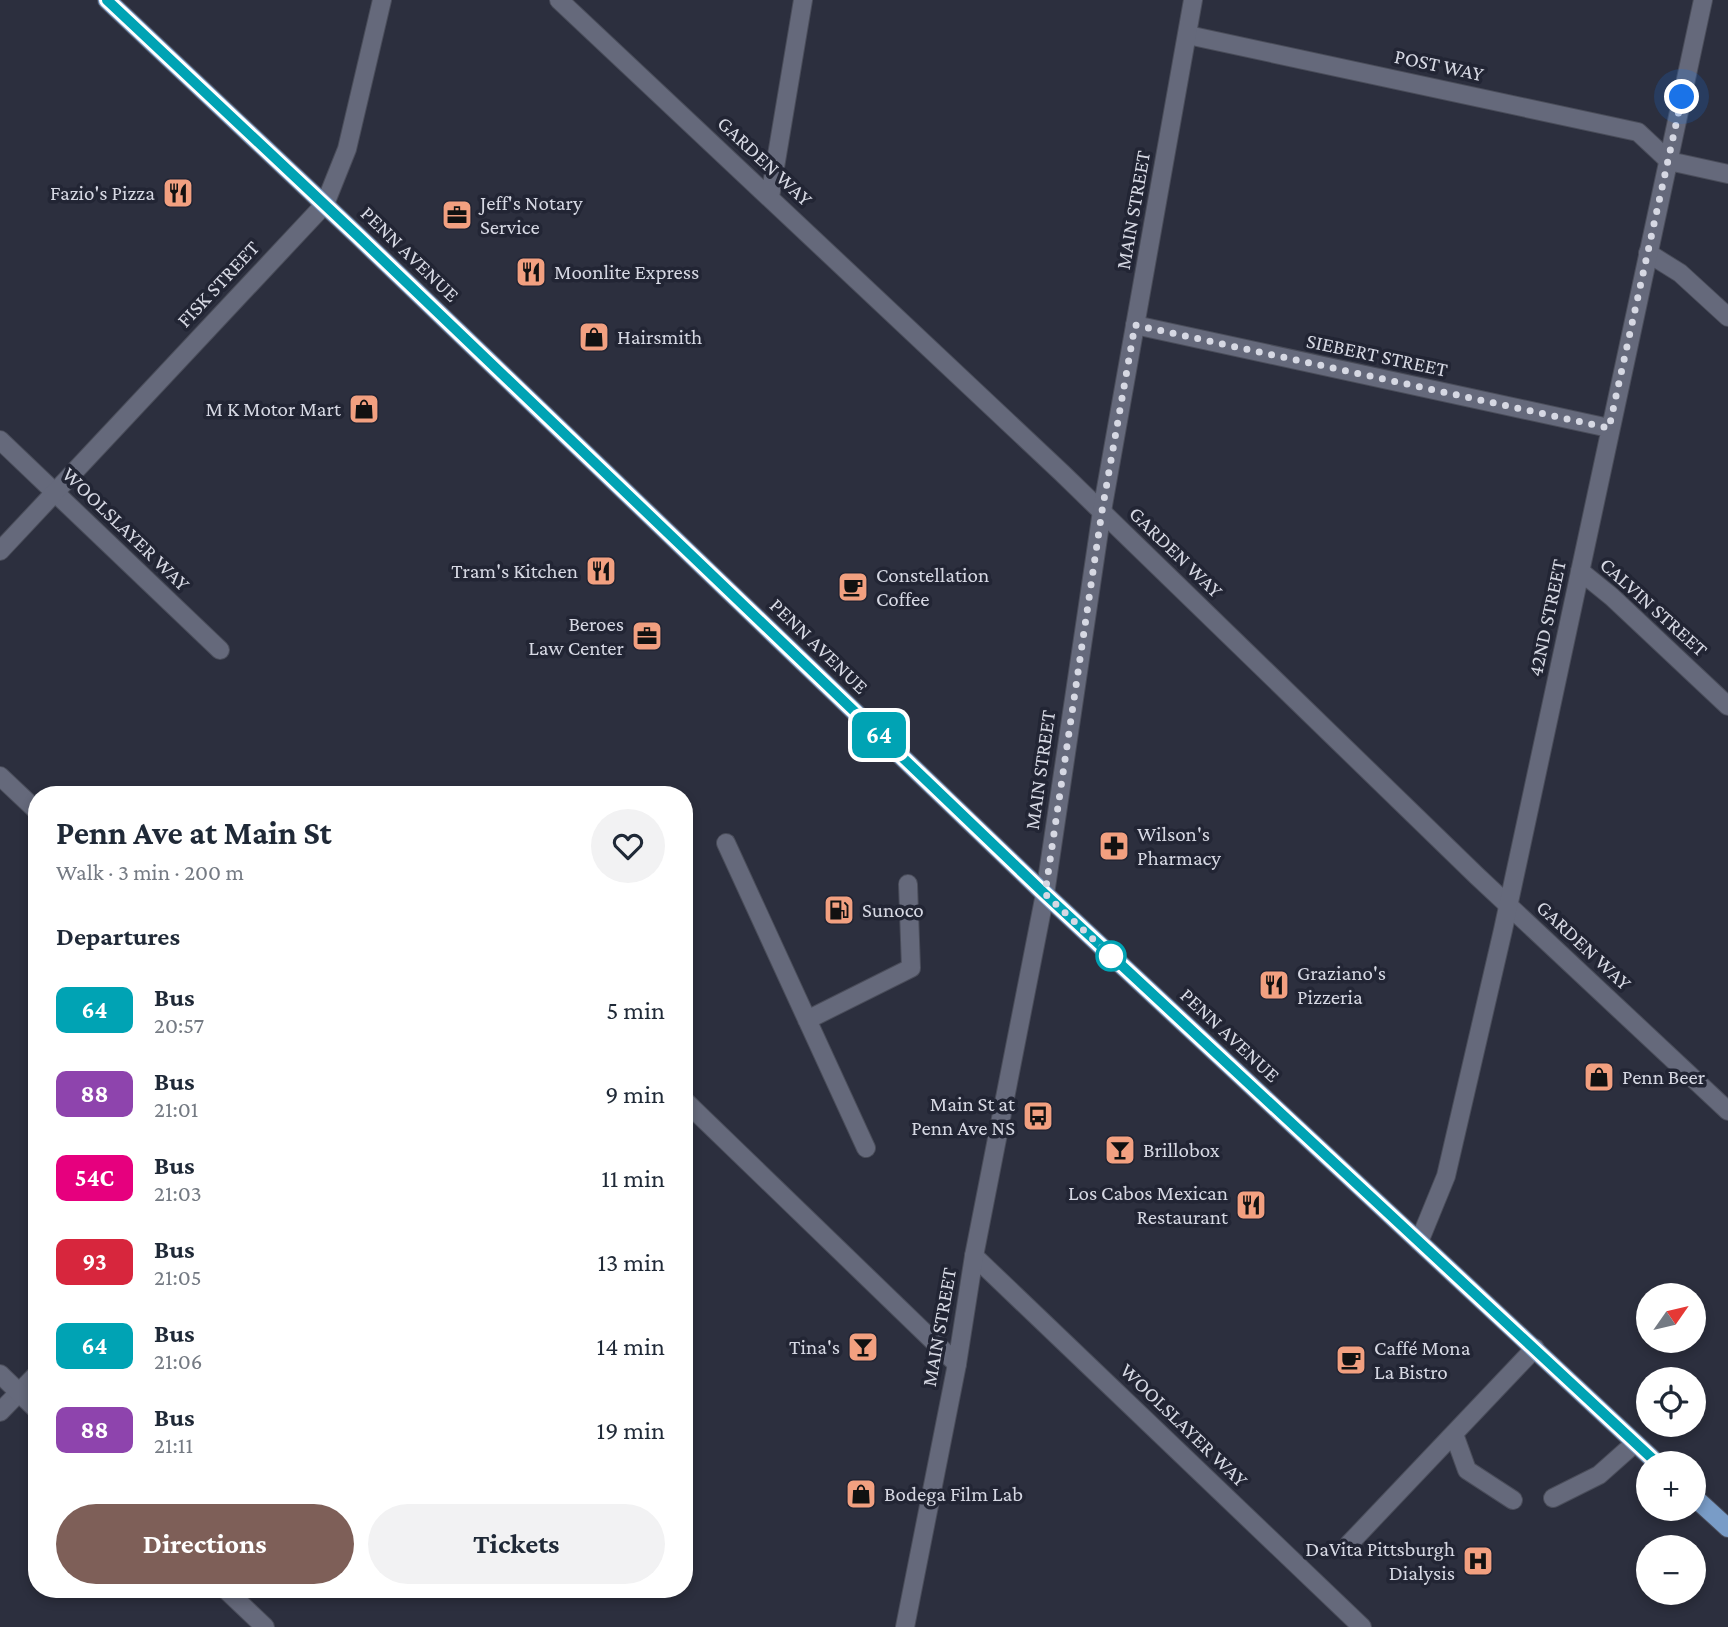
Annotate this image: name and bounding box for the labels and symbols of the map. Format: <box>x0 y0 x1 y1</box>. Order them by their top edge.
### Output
street label: POST WAY <box>1392 44 1487 86</box>
your location <box>1664 79 1699 114</box>
street label: GARDEN WAY <box>713 111 818 212</box>
street label: MAIN STREET <box>1111 148 1155 271</box>
restaurant icon: Fazio's Pizza <box>161 176 195 210</box>
place label: Fazio's Pizza <box>50 181 155 205</box>
place label: Jeff's Notary Service <box>478 191 583 239</box>
office icon: Jeff's Notary Service <box>440 198 474 232</box>
street label: PENN AVENUE <box>356 201 464 307</box>
street label: FISK STREET <box>172 235 265 332</box>
restaurant icon: Moonlite Express <box>514 255 548 289</box>
place label: Moonlite Express <box>554 260 699 284</box>
shop icon: Hairsmith <box>577 320 611 354</box>
place label: Hairsmith <box>617 325 702 349</box>
street label: SIEBERT STREET <box>1304 328 1450 382</box>
shop icon: M K Motor Mart <box>347 392 381 426</box>
place label: M K Motor Mart <box>206 397 342 421</box>
street label: WOOLSLAYER WAY <box>57 462 195 596</box>
street label: GARDEN WAY <box>1124 501 1228 603</box>
street label: CALVIN STREET <box>1595 552 1713 662</box>
restaurant icon: Tram's Kitchen <box>584 554 618 588</box>
street label: 42ND STREET <box>1523 557 1571 679</box>
place label: Tram's Kitchen <box>451 559 578 583</box>
place label: Constellation Coffee <box>876 563 989 611</box>
cafe icon: Constellation Coffee <box>836 570 870 604</box>
street label: PENN AVENUE <box>765 593 873 699</box>
place label: Beroes Law Center <box>528 612 625 660</box>
office icon: Beroes Law Center <box>630 619 664 653</box>
street label: MAIN STREET <box>1020 708 1060 831</box>
line badge: 64 <box>848 712 910 758</box>
place label: Wilson's Pharmacy <box>1137 822 1221 870</box>
pharmacy icon: Wilson's Pharmacy <box>1097 829 1131 863</box>
fuel station icon: Sunoco <box>822 893 856 927</box>
street label: GARDEN WAY <box>1532 895 1637 996</box>
place label: Sunoco <box>862 898 924 922</box>
unlabelled marker <box>1096 941 1126 971</box>
place label: Graziano's Pizzeria <box>1297 961 1386 1009</box>
restaurant icon: Graziano's Pizzeria <box>1257 968 1291 1002</box>
street label: PENN AVENUE <box>1175 983 1285 1087</box>
shop icon: Penn Beer <box>1582 1060 1616 1094</box>
place label: Penn Beer <box>1622 1065 1706 1089</box>
place label: Main St at Penn Ave NS <box>911 1092 1016 1140</box>
bus stop icon: Main St at Penn Ave NS <box>1021 1099 1055 1133</box>
bar icon: Brillobox <box>1103 1133 1137 1167</box>
place label: Brillobox <box>1143 1138 1220 1162</box>
place label: Los Cabos Mexican Restaurant <box>1068 1181 1229 1229</box>
restaurant icon: Los Cabos Mexican Restaurant <box>1234 1188 1268 1222</box>
street label: MAIN STREET <box>917 1265 961 1388</box>
north arrow <box>1636 1283 1706 1353</box>
bar icon: Tina's <box>846 1330 880 1364</box>
place label: Tina's <box>789 1335 840 1359</box>
place label: Caffé Mona La Bistro <box>1374 1336 1471 1384</box>
cafe icon: Caffé Mona La Bistro <box>1334 1343 1368 1377</box>
street label: WOOLSLAYER WAY <box>1115 1358 1253 1492</box>
shop icon: Bodega Film Lab <box>844 1477 878 1511</box>
place label: Bodega Film Lab <box>884 1482 1023 1506</box>
place label: DaVita Pittsburgh Dialysis <box>1305 1537 1455 1585</box>
hospital icon: DaVita Pittsburgh Dialysis <box>1461 1544 1495 1578</box>

